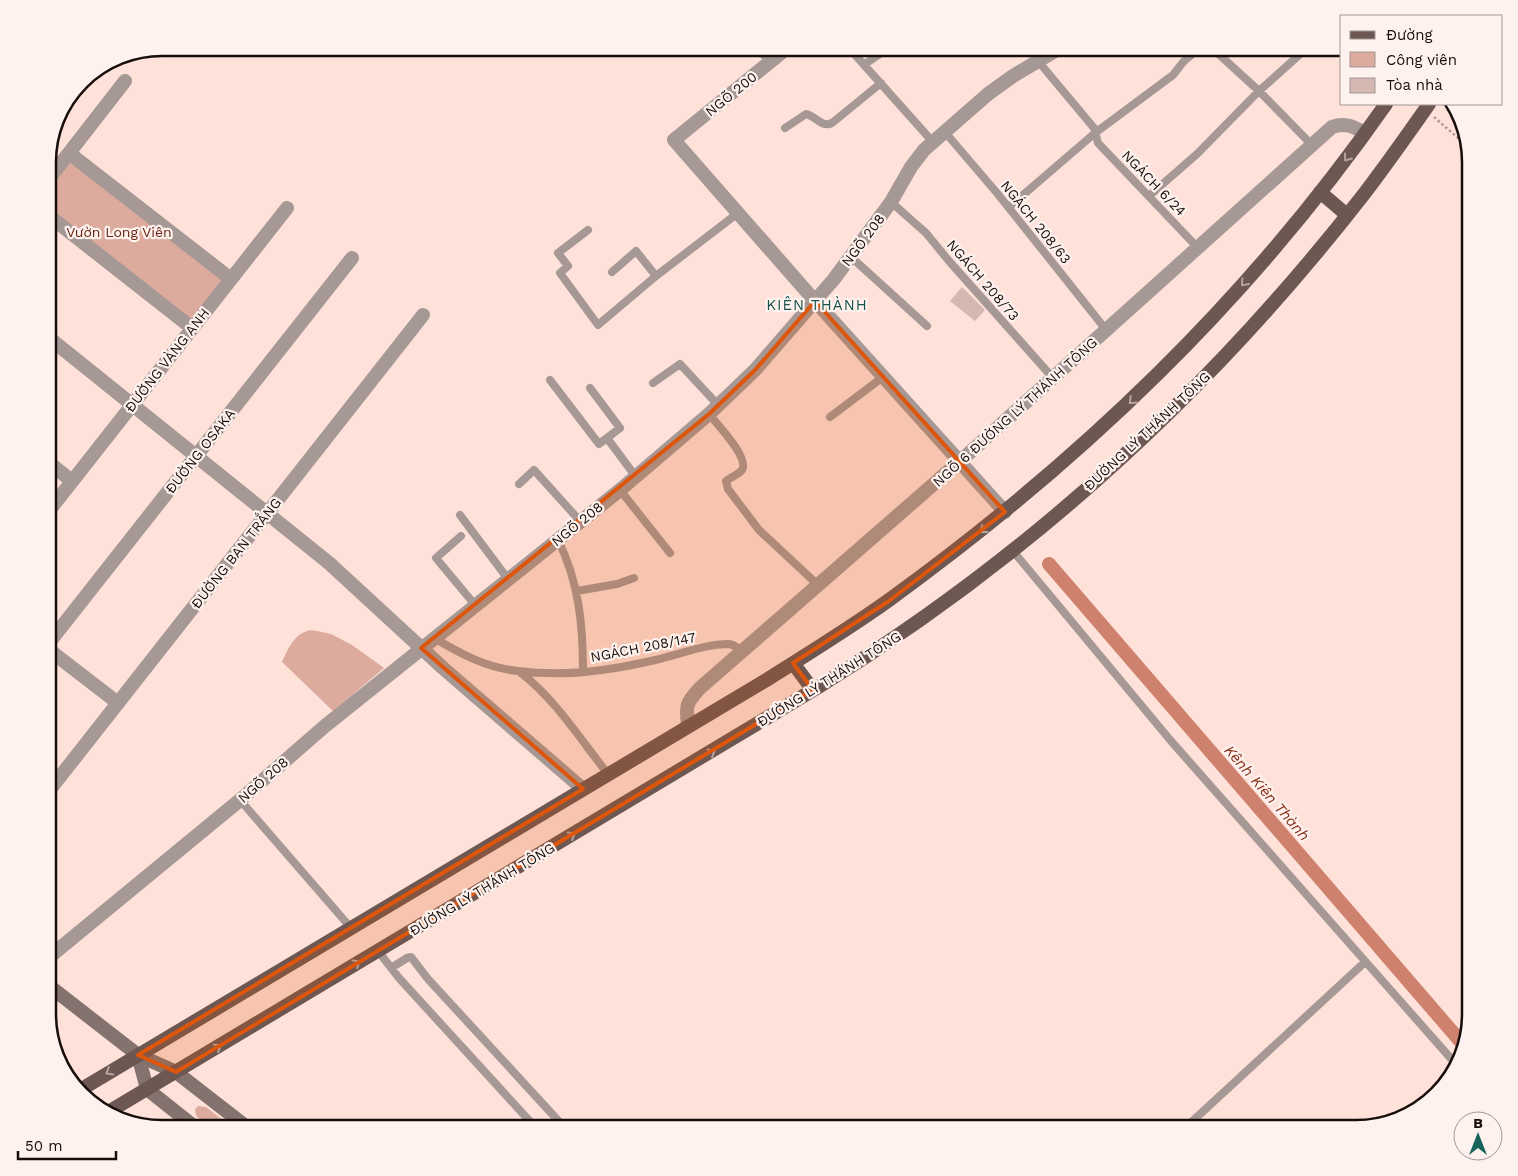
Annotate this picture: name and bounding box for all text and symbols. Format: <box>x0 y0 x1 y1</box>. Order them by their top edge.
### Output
legend <box>1340 15 1503 105</box>
text: Đường <box>1386 26 1433 44</box>
text: Công viên <box>1386 51 1457 69</box>
street label: NGÕ 200 <box>702 69 760 119</box>
text: Tòa nhà <box>1386 76 1443 94</box>
street label: NGÁCH 6/24 <box>1119 147 1189 219</box>
one-way arrow <box>1344 152 1353 162</box>
street label: NGÁCH 208/63 <box>998 177 1074 267</box>
street label: NGÕ 208 <box>838 211 888 269</box>
park label: Vườn Long Viên <box>66 224 172 240</box>
street label: NGÁCH 208/73 <box>944 236 1022 324</box>
one-way arrow <box>1241 277 1249 286</box>
district label: KIÊN THÀNH <box>766 296 868 314</box>
street label: ĐƯỜNG VÀNG ANH <box>122 305 212 415</box>
street label: NGÕ 6 ĐƯỜNG LÝ THÁNH TÔNG <box>930 334 1100 490</box>
street label: ĐƯỜNG LÝ THÁNH TÔNG <box>1081 368 1213 494</box>
one-way arrow <box>1128 395 1137 404</box>
street label: ĐƯỜNG OSAKA <box>162 406 238 496</box>
street label: ĐƯỜNG BAN TRẮNG <box>187 494 284 612</box>
street label: NGÕ 208 <box>548 499 606 549</box>
one-way arrow <box>980 525 989 533</box>
street label: ĐƯỜNG LÝ THÁNH TÔNG <box>754 628 904 730</box>
street label: NGÁCH 208/147 <box>589 629 697 665</box>
water label: Kênh Kiên Thành <box>1221 741 1313 845</box>
one-way arrow <box>706 748 715 758</box>
street label: NGÕ 208 <box>235 754 291 806</box>
one-way arrow <box>567 831 576 841</box>
street label: ĐƯỜNG LÝ THÁNH TÔNG <box>407 839 557 939</box>
one-way arrow <box>352 960 361 970</box>
one-way arrow <box>212 1043 221 1053</box>
one-way arrow <box>106 1066 115 1076</box>
north arrow <box>1453 1111 1503 1161</box>
text: B <box>1473 1115 1483 1131</box>
scale bar <box>18 1128 115 1160</box>
text: 50 m <box>25 1137 62 1155</box>

